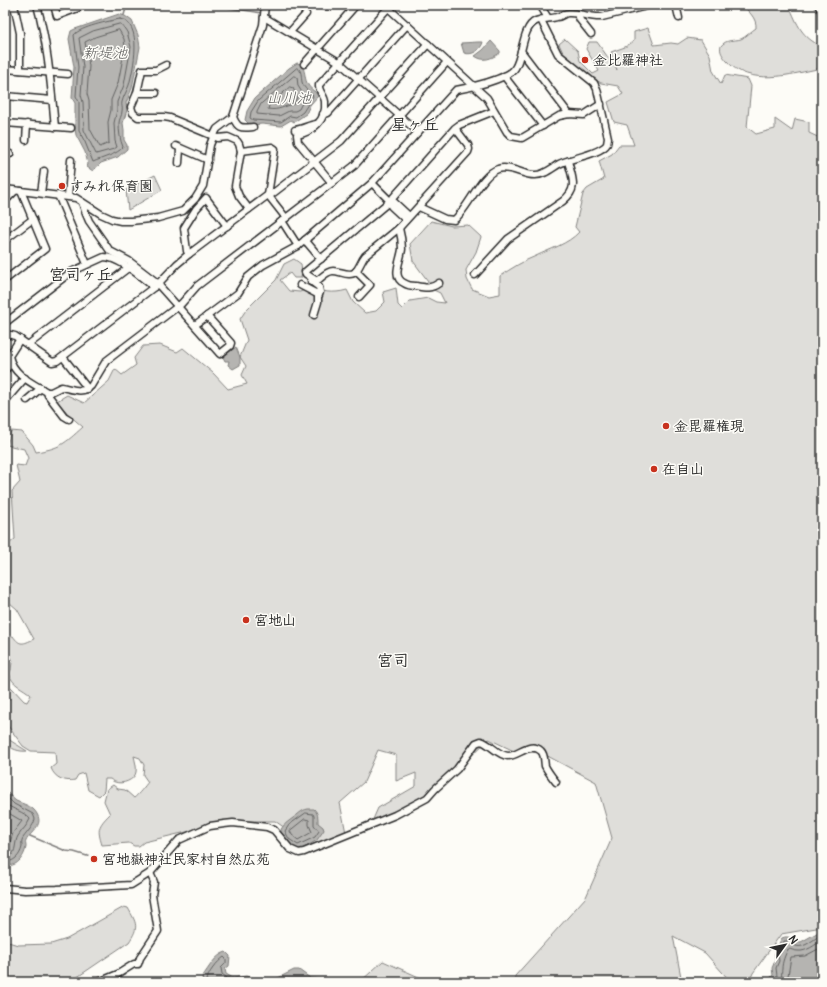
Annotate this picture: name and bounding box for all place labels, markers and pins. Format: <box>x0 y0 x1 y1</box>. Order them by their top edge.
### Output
place label: 金比羅神社 <box>593 52 663 69</box>
marker: 金比羅神社 <box>580 55 590 65</box>
place label: すみれ保育園 <box>70 178 153 195</box>
marker: すみれ保育園 <box>57 181 67 191</box>
place label: 金毘羅権現 <box>674 418 744 435</box>
marker: 金毘羅権現 <box>661 421 671 431</box>
place label: 在自山 <box>662 461 704 478</box>
marker: 在自山 <box>649 464 659 474</box>
place label: 宮地山 <box>254 612 296 629</box>
marker: 宮地山 <box>241 615 251 625</box>
place label: 宮地嶽神社民家村自然広苑 <box>102 851 270 868</box>
marker: 宮地嶽神社民家村自然広苑 <box>89 854 99 864</box>

